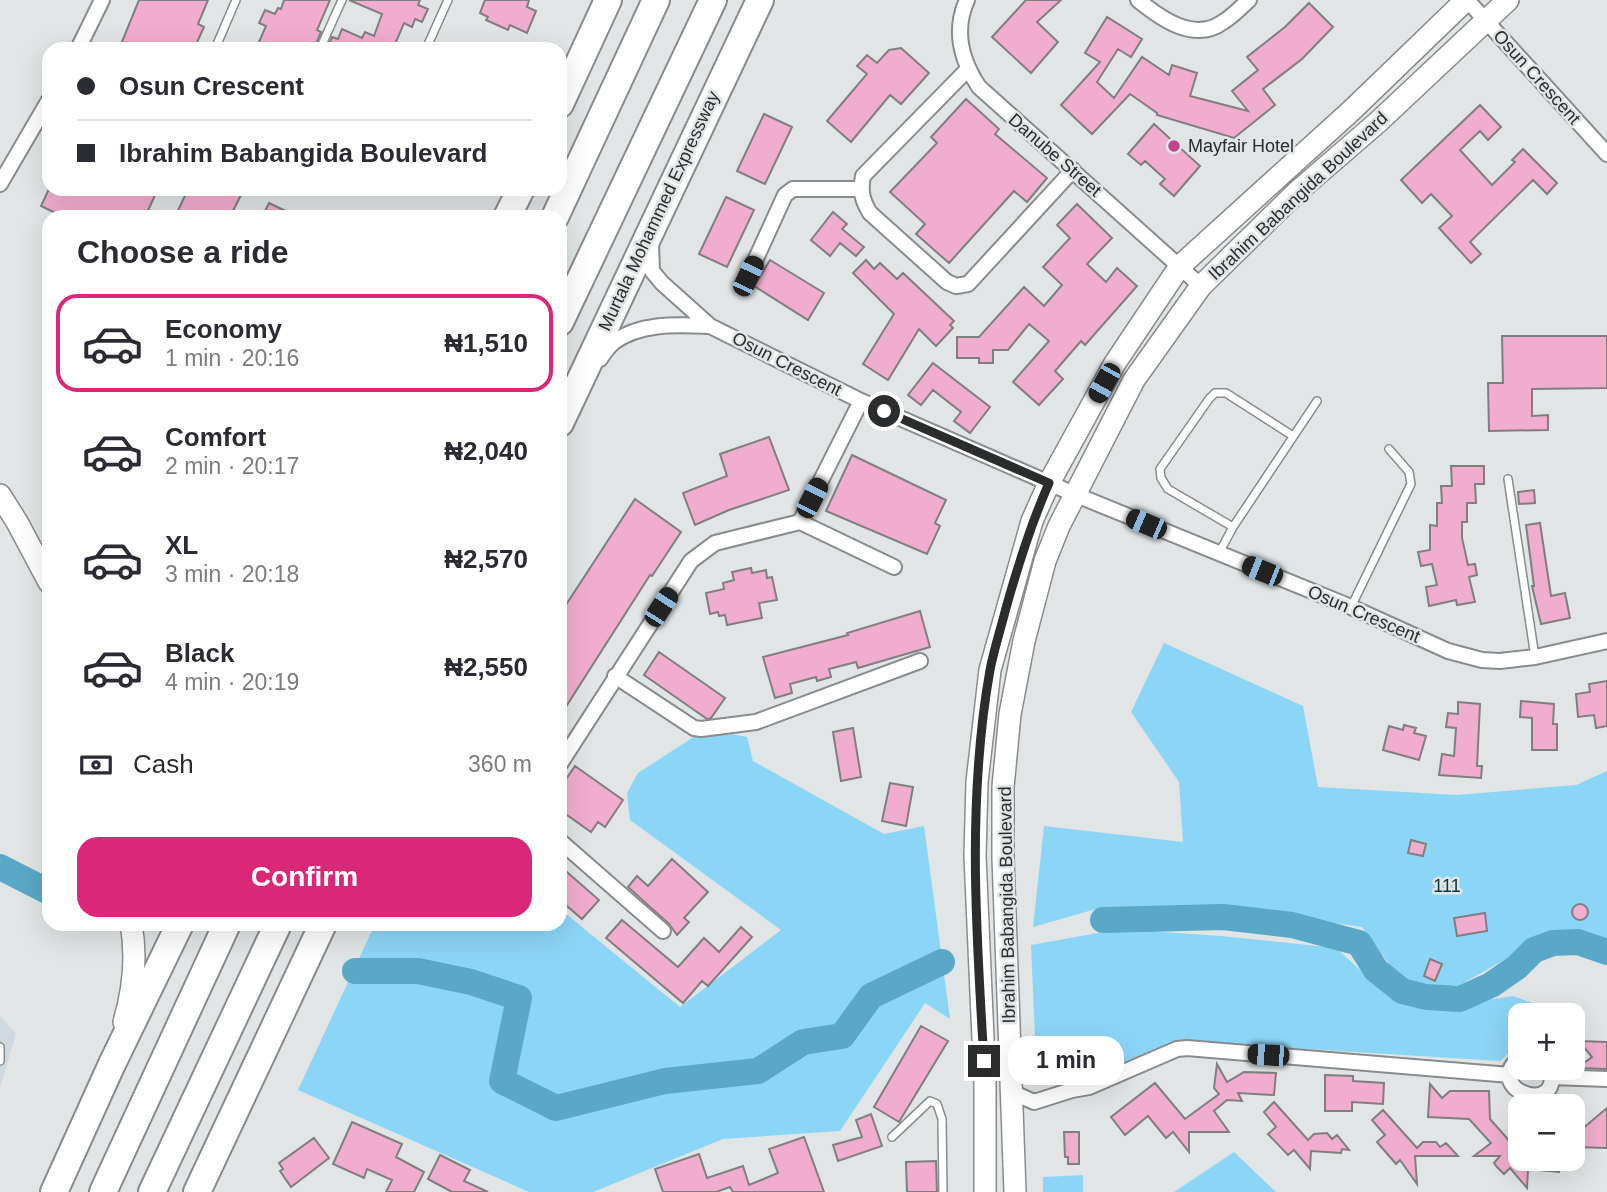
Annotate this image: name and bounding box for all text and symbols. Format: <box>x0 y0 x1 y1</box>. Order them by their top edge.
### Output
street label: Osun Crescent <box>1489 26 1585 128</box>
text: Osun Crescent <box>119 71 304 101</box>
street label: Murtala Mohammed Expressway <box>595 88 723 334</box>
street label: Ibrahim Babangida Boulevard <box>1204 108 1392 284</box>
street label: Danube Street <box>1005 109 1105 201</box>
place label: Mayfair Hotel <box>1188 136 1294 156</box>
text: Ibrahim Babangida Boulevard <box>119 138 487 168</box>
marker: Mayfair Hotel <box>1166 138 1182 154</box>
text: Choose a ride <box>77 234 289 270</box>
car <box>730 253 767 299</box>
icon: car <box>81 312 144 375</box>
text: Economy <box>165 314 282 344</box>
text: ₦1,510 <box>444 328 528 358</box>
street label: Osun Crescent <box>729 328 845 400</box>
text: 1 min · 20:16 <box>165 345 299 371</box>
car <box>1085 360 1124 406</box>
route start <box>868 395 900 427</box>
icon: car <box>81 420 144 483</box>
text: Comfort <box>165 422 266 452</box>
text: ₦2,040 <box>444 436 528 466</box>
text: 2 min · 20:17 <box>165 453 299 479</box>
car <box>794 475 831 521</box>
car <box>1123 506 1170 542</box>
icon: car <box>81 528 144 591</box>
text: XL <box>165 530 198 560</box>
text: ₦2,570 <box>444 544 528 574</box>
car <box>1239 553 1286 589</box>
text: 3 min · 20:18 <box>165 561 299 587</box>
street label: Osun Crescent <box>1305 581 1423 647</box>
car <box>641 584 682 630</box>
icon: car <box>81 636 144 699</box>
text: Black <box>165 638 234 668</box>
text: ₦2,550 <box>444 652 528 682</box>
text: 4 min · 20:19 <box>165 669 299 695</box>
icon: cash <box>77 746 115 784</box>
text: Cash <box>133 749 194 779</box>
text: 360 m <box>468 751 532 777</box>
street label: Ibrahim Babangida Boulevard <box>995 786 1019 1024</box>
button: Confirm <box>77 837 532 917</box>
park label: 111 <box>1433 876 1461 896</box>
map controls <box>1508 1003 1585 1171</box>
button: + <box>1508 1003 1585 1080</box>
callout: 1 min <box>1009 1036 1124 1086</box>
car <box>1247 1043 1290 1067</box>
route end <box>968 1045 1000 1077</box>
text: 1 min <box>1036 1047 1096 1073</box>
button: − <box>1508 1094 1585 1171</box>

